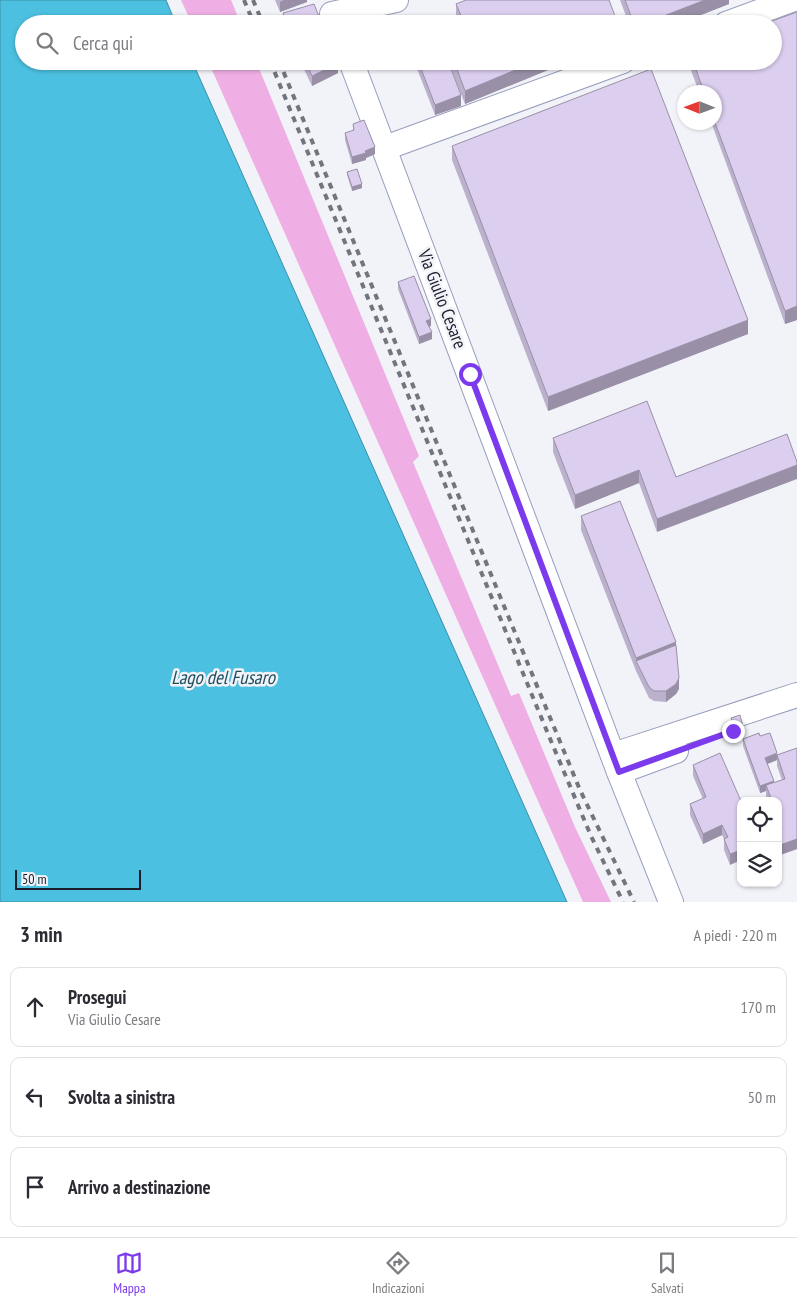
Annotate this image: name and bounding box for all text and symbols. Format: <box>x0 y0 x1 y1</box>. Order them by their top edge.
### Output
search box <box>15 15 782 70</box>
icon: search <box>33 29 61 57</box>
text: Cerca qui <box>73 31 133 55</box>
north arrow <box>677 85 722 130</box>
street label: Via Giulio Cesare <box>413 245 472 352</box>
route start <box>459 363 482 386</box>
water label: Lago del Fusaro <box>171 665 277 689</box>
route end <box>722 720 745 743</box>
map controls <box>737 797 782 887</box>
button: locate <box>737 797 782 842</box>
button: layers <box>737 842 782 887</box>
scale bar <box>15 867 141 890</box>
text: 50 m <box>22 870 47 888</box>
text: 3 min <box>20 921 62 948</box>
text: A piedi · 220 m <box>694 925 777 945</box>
text: Prosegui <box>68 985 127 1009</box>
icon: ahead <box>21 993 49 1021</box>
text: 170 m <box>741 997 776 1017</box>
text: Via Giulio Cesare <box>68 1009 161 1029</box>
icon: left <box>21 1083 49 1111</box>
text: Svolta a sinistra <box>68 1085 175 1109</box>
text: 50 m <box>748 1087 776 1107</box>
icon: arrive <box>21 1173 49 1201</box>
text: Arrivo a destinazione <box>68 1175 211 1199</box>
tab: Mappa <box>113 1249 146 1297</box>
tab: Indicazioni <box>372 1249 424 1297</box>
tab: Salvati <box>651 1249 684 1297</box>

